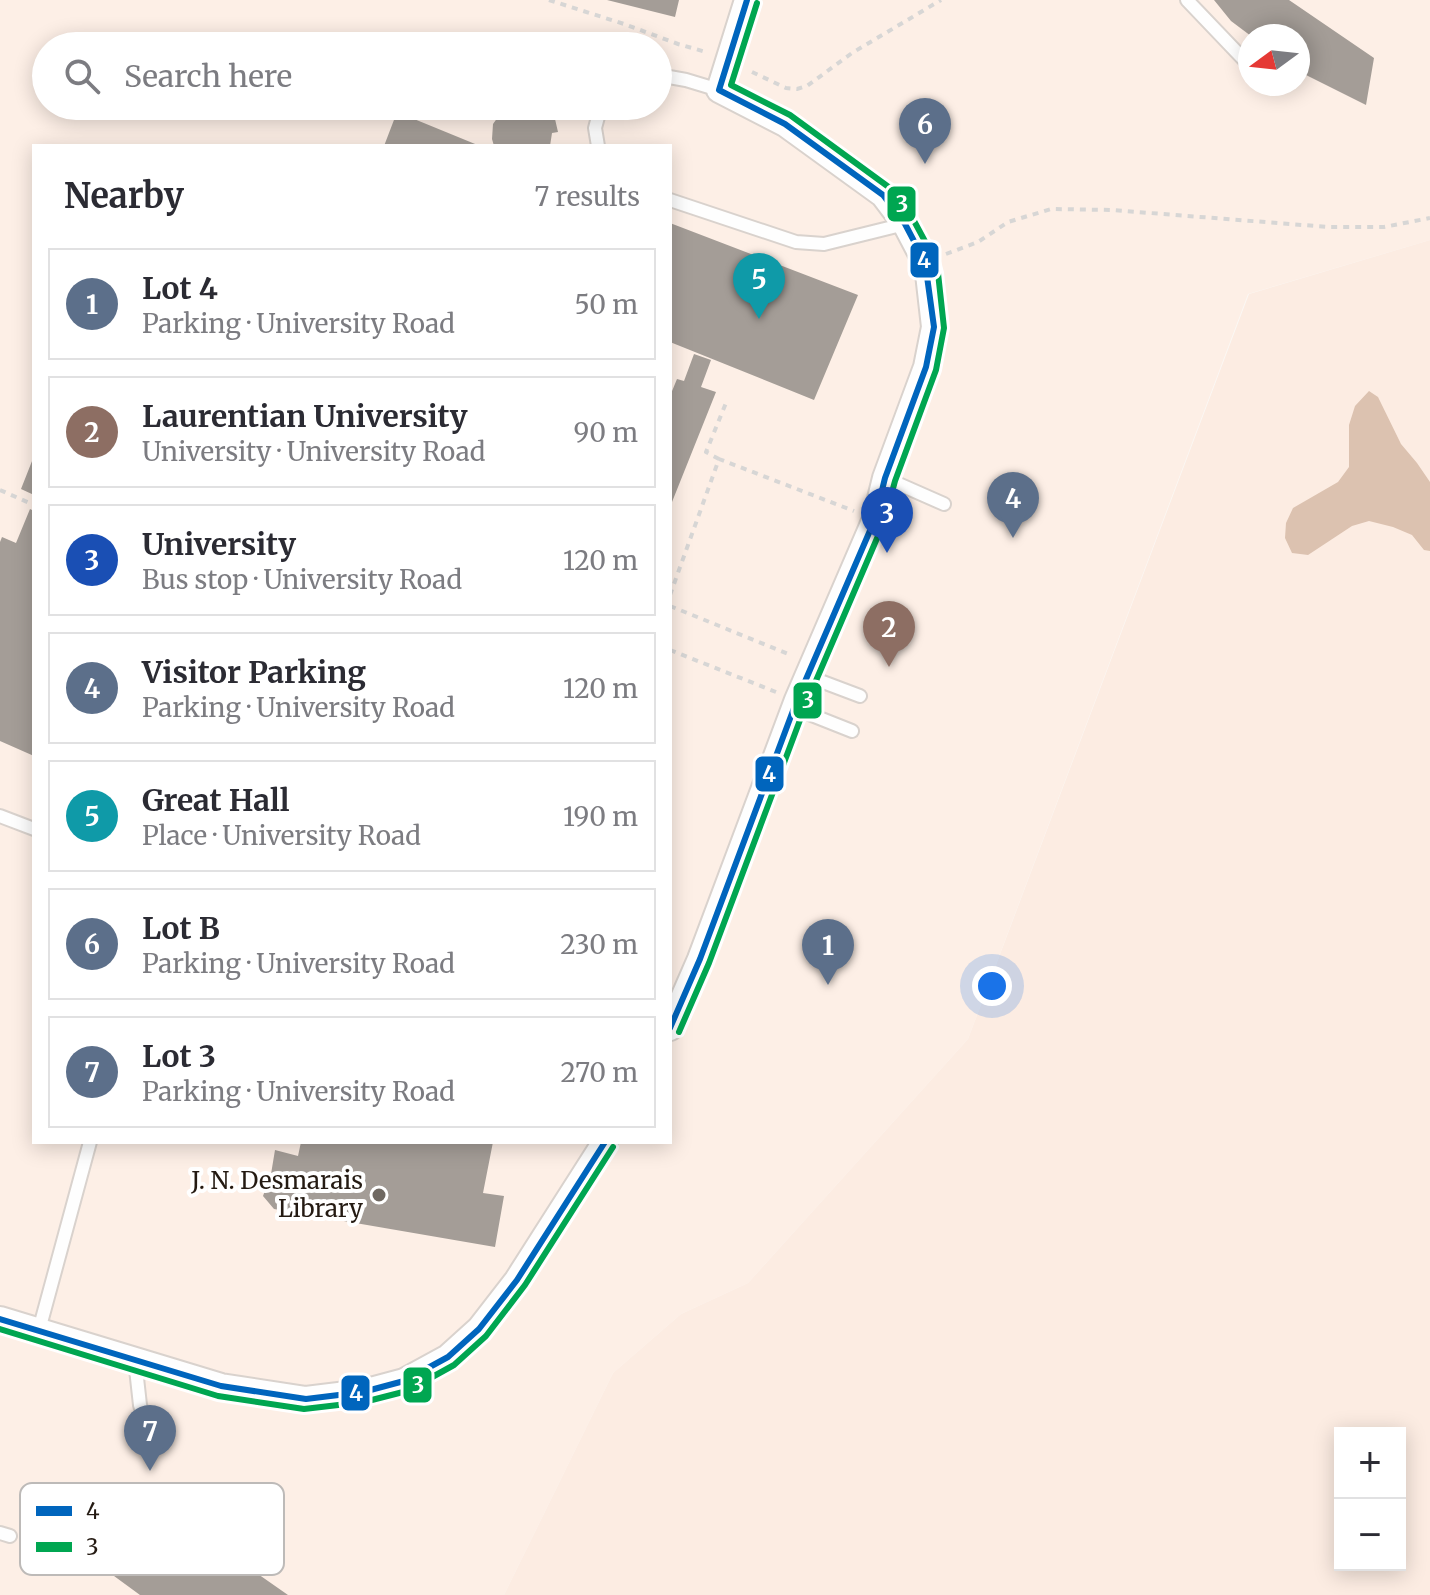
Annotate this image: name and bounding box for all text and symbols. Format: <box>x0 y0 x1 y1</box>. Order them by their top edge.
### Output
north arrow <box>1238 24 1310 96</box>
search box <box>32 32 672 120</box>
icon: search <box>60 54 104 98</box>
text: Search here <box>124 57 292 95</box>
pin: 6 <box>899 98 951 164</box>
text: Nearby <box>64 175 184 217</box>
text: 7 results <box>535 180 640 213</box>
line badge: 3 <box>886 185 917 223</box>
text: 3 <box>896 190 908 218</box>
line badge: 4 <box>909 241 940 279</box>
text: 4 <box>917 246 931 274</box>
pin: 5 <box>733 253 785 319</box>
text: Lot 4 <box>142 269 218 307</box>
text: 1 <box>86 288 98 321</box>
text: 50 m <box>574 288 638 321</box>
text: Parking · University Road <box>142 307 455 340</box>
text: Laurentian University <box>142 397 467 435</box>
text: 2 <box>84 416 100 449</box>
text: 90 m <box>574 416 638 449</box>
text: University · University Road <box>142 435 485 468</box>
pin: 4 <box>987 472 1039 538</box>
pin: 3 <box>861 487 913 553</box>
text: University <box>142 525 296 563</box>
text: 3 <box>85 544 99 577</box>
text: 120 m <box>563 544 638 577</box>
text: Bus stop · University Road <box>142 563 462 596</box>
pin: 2 <box>863 601 915 667</box>
text: Visitor Parking <box>142 653 366 691</box>
text: 4 <box>84 672 100 705</box>
text: 120 m <box>563 672 638 705</box>
line badge: 3 <box>792 681 823 720</box>
text: 3 <box>802 686 814 714</box>
text: Parking · University Road <box>142 691 455 724</box>
line badge: 4 <box>754 755 785 793</box>
text: 4 <box>762 760 776 788</box>
text: Great Hall <box>142 781 290 819</box>
text: 5 <box>84 800 100 833</box>
text: 190 m <box>563 800 638 833</box>
text: Place · University Road <box>142 819 421 852</box>
text: Lot B <box>142 909 220 947</box>
pin: 1 <box>802 919 854 985</box>
text: 6 <box>84 928 100 961</box>
text: 230 m <box>560 928 638 961</box>
text: Parking · University Road <box>142 947 455 980</box>
your location <box>972 966 1012 1006</box>
text: Lot 3 <box>142 1037 216 1075</box>
text: 7 <box>84 1056 100 1089</box>
text: 270 m <box>561 1056 638 1089</box>
text: Parking · University Road <box>142 1075 455 1108</box>
place label: J. N. Desmarais Library <box>190 1165 363 1224</box>
marker: J. N. Desmarais Library <box>370 1186 388 1204</box>
line badge: 3 <box>402 1366 433 1404</box>
text: 3 <box>412 1371 424 1399</box>
line badge: 4 <box>340 1374 371 1412</box>
text: 4 <box>349 1379 363 1407</box>
pin: 7 <box>124 1405 176 1471</box>
map controls <box>1334 1427 1406 1571</box>
button: + <box>1334 1427 1406 1499</box>
legend <box>20 1483 284 1575</box>
text: 4 <box>86 1497 100 1525</box>
button: − <box>1334 1499 1406 1571</box>
text: 3 <box>86 1533 99 1561</box>

